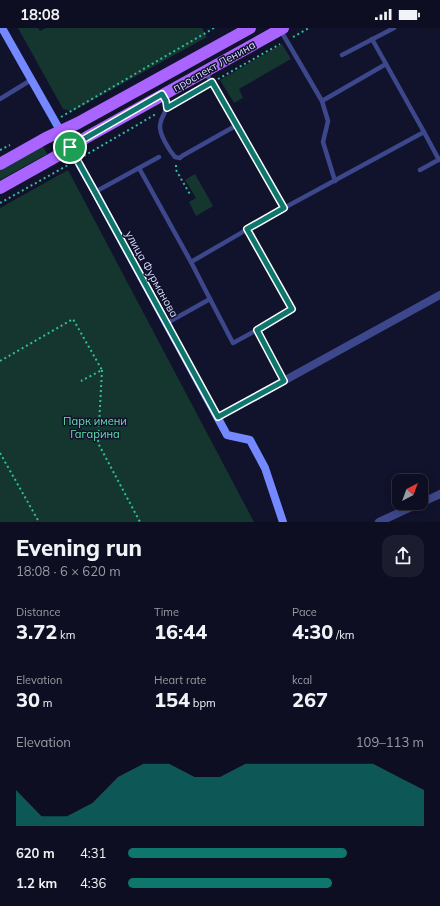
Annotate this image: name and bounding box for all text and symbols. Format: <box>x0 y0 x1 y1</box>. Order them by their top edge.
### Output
text: 18:08 <box>20 5 60 24</box>
street label: проспект Ленина <box>170 37 258 95</box>
pin <box>53 130 87 164</box>
icon: arrive <box>59 136 81 158</box>
street label: улица Фурманова <box>122 228 182 320</box>
park label: Парк имени Гагарина <box>63 414 127 441</box>
north arrow <box>392 474 428 510</box>
map controls <box>392 474 428 510</box>
text: Evening run <box>16 534 142 562</box>
button: share <box>382 535 424 577</box>
text: 18:08 · 6 × 620 m <box>16 563 121 579</box>
text: Distance <box>16 605 60 619</box>
text: Time <box>154 605 179 619</box>
text: Pace <box>292 605 317 619</box>
text: 3.72 <box>16 619 57 644</box>
text: 16:44 <box>154 619 207 644</box>
text: 4:30 <box>292 619 333 644</box>
text: km <box>57 628 75 642</box>
text: /km <box>333 628 355 642</box>
text: Elevation <box>16 673 63 687</box>
text: Heart rate <box>154 673 206 687</box>
text: kcal <box>292 673 312 687</box>
text: 30 <box>16 687 40 712</box>
text: 154 <box>154 687 190 712</box>
text: 267 <box>292 687 328 712</box>
text: m <box>40 696 53 710</box>
text: bpm <box>190 696 216 710</box>
text: Elevation <box>16 734 71 750</box>
text: 109–113 m <box>356 734 424 750</box>
text: 620 m <box>16 845 55 861</box>
text: 4:31 <box>80 845 106 861</box>
text: 1.2 km <box>16 875 57 891</box>
text: 4:36 <box>80 875 106 891</box>

